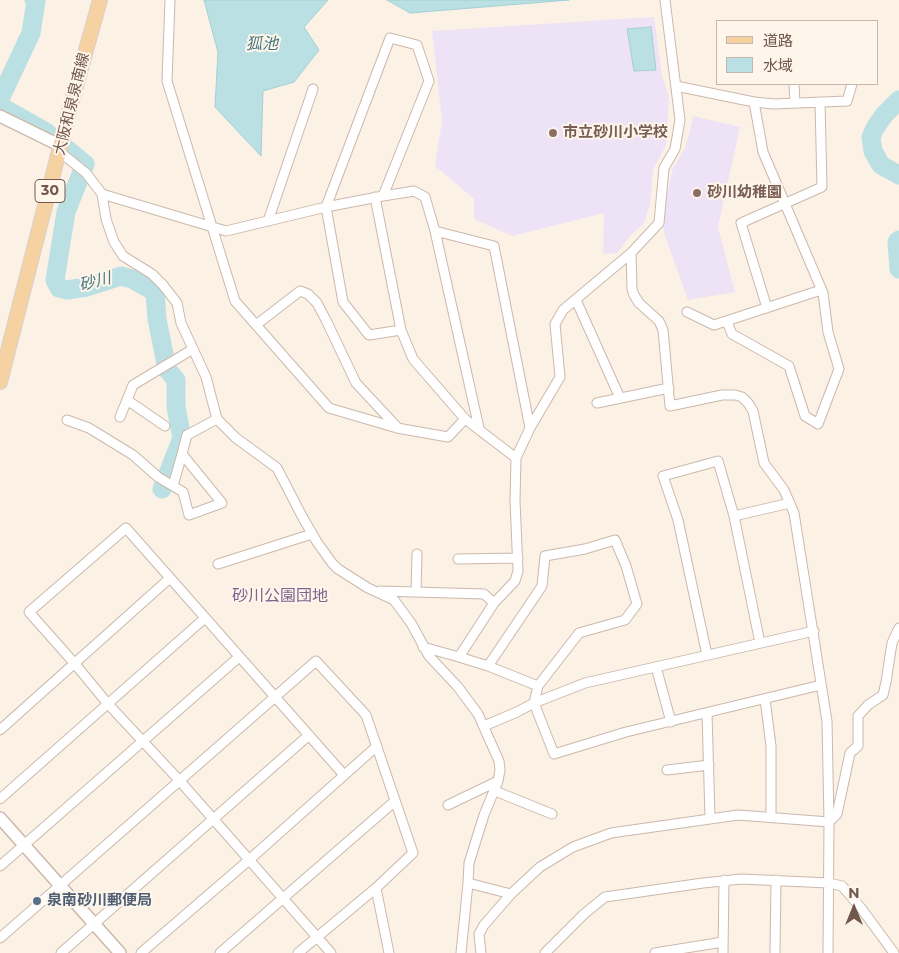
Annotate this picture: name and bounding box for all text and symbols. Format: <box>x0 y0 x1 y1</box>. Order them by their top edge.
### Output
legend <box>716 20 879 85</box>
text: 道路 <box>763 31 793 50</box>
water label: 狐池 <box>246 34 278 54</box>
street label: 大阪和泉泉南線 <box>51 51 93 157</box>
text: 水域 <box>763 56 793 75</box>
place label: 市立砂川小学校 <box>563 124 668 142</box>
marker: 市立砂川小学校 <box>547 127 559 139</box>
road number: 30 <box>35 180 65 202</box>
place label: 砂川幼稚園 <box>707 184 782 202</box>
marker: 砂川幼稚園 <box>691 187 703 199</box>
water label: 砂川 <box>77 269 113 295</box>
district label: 砂川公園団地 <box>232 586 328 606</box>
north arrow <box>829 883 879 933</box>
text: N <box>848 884 860 902</box>
place label: 泉南砂川郵便局 <box>47 892 152 910</box>
marker: 泉南砂川郵便局 <box>31 895 43 907</box>

